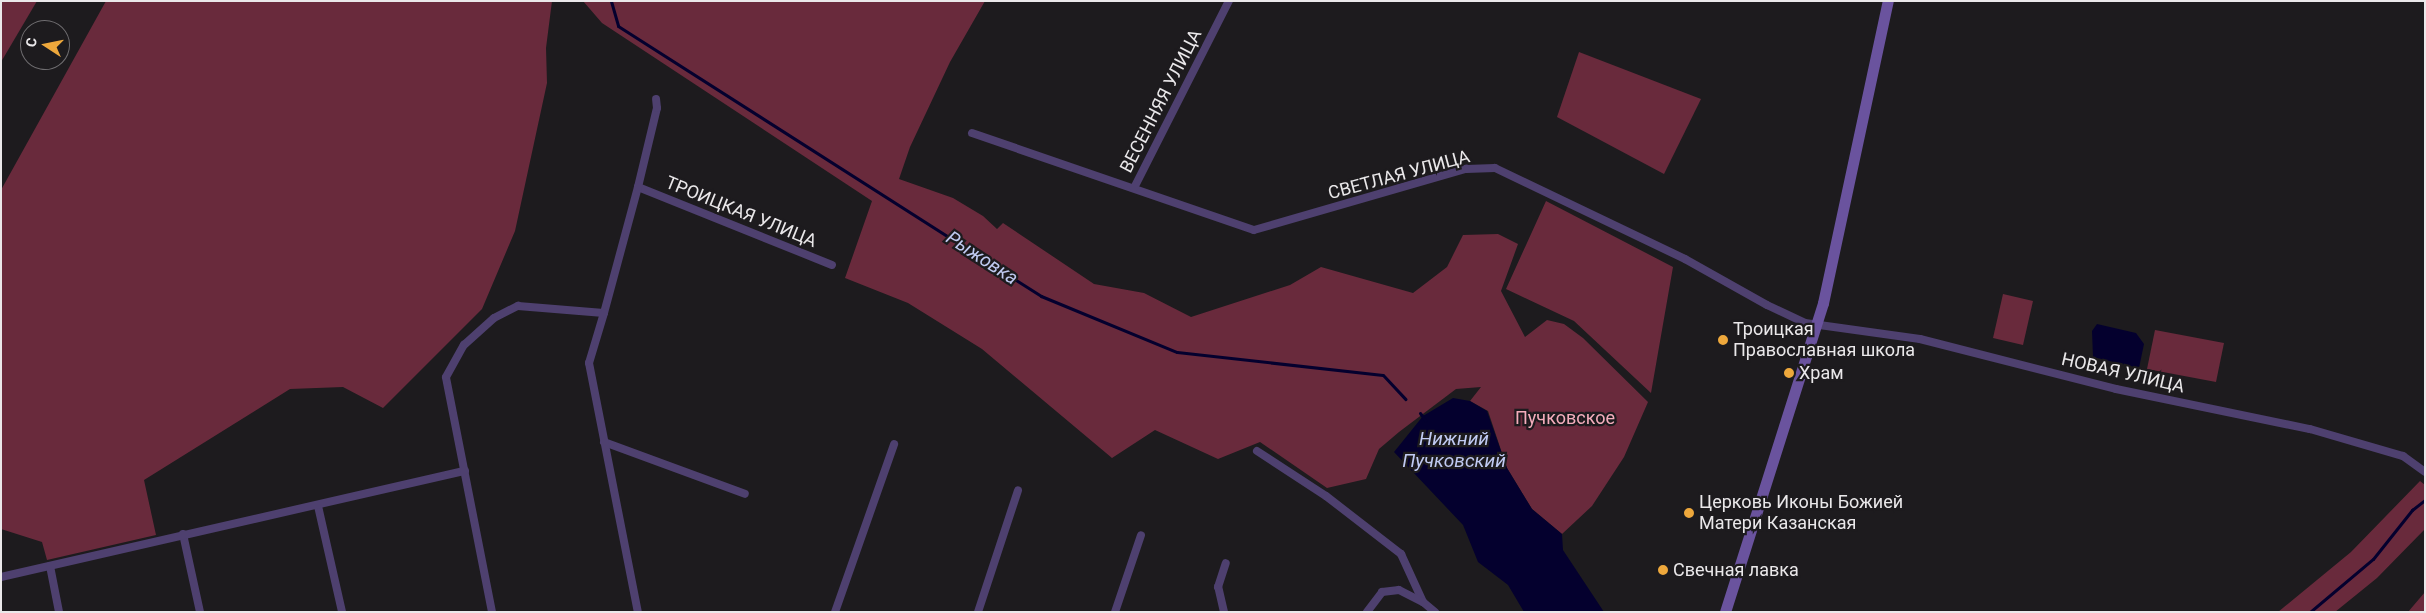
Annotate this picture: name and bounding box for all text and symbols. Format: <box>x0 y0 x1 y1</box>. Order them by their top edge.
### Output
north arrow <box>20 20 70 70</box>
street label: ВЕСЕННЯЯ УЛИЦА <box>1116 26 1206 176</box>
text: С <box>23 36 40 48</box>
street label: СВЕТЛАЯ УЛИЦА <box>1326 146 1472 204</box>
street label: ТРОИЦКАЯ УЛИЦА <box>662 172 820 252</box>
water label: Рыжовка <box>942 226 1022 290</box>
place label: Троицкая Православная школа <box>1733 319 1915 362</box>
marker: Троицкая Православная школа <box>1717 334 1729 346</box>
street label: НОВАЯ УЛИЦА <box>2059 348 2187 398</box>
place label: Храм <box>1799 362 1844 384</box>
marker: Храм <box>1783 367 1795 379</box>
park label: Пучковское <box>1515 407 1615 429</box>
water label: Нижний Пучковский <box>1402 428 1506 472</box>
place label: Церковь Иконы Божией Матери Казанская <box>1699 492 1903 534</box>
marker: Церковь Иконы Божией Матери Казанская <box>1683 507 1695 519</box>
place label: Свечная лавка <box>1673 559 1799 581</box>
marker: Свечная лавка <box>1657 564 1669 576</box>

